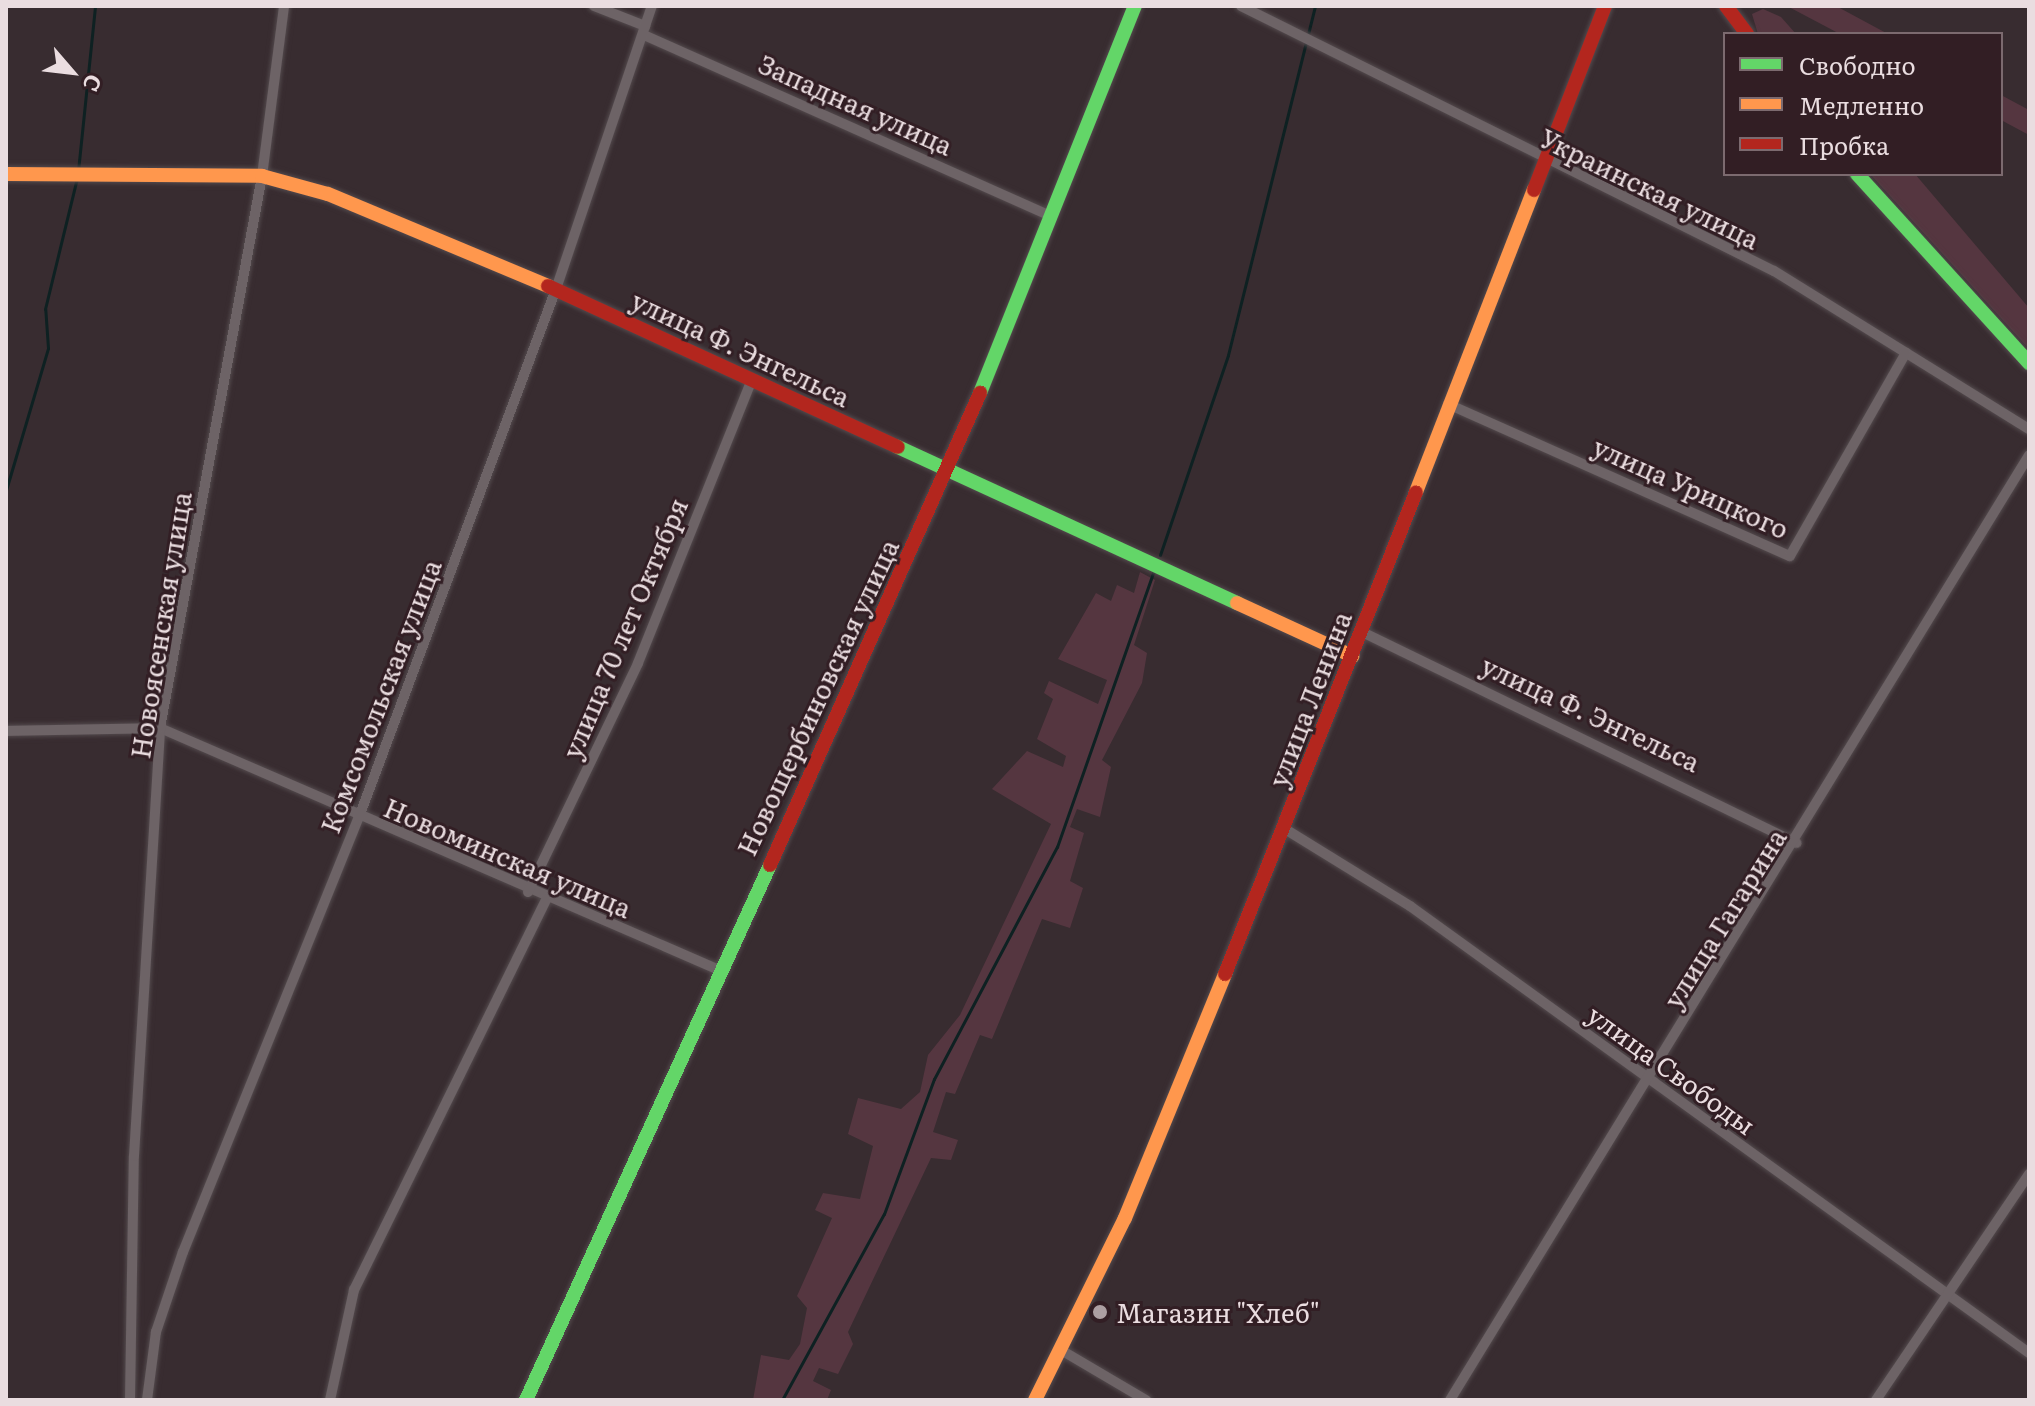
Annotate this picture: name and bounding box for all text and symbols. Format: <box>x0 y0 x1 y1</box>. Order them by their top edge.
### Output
north arrow <box>32 32 112 112</box>
legend <box>1723 32 2003 176</box>
street label: Западная улица <box>754 47 958 161</box>
text: Свободно <box>1799 47 1916 82</box>
text: С <box>75 69 112 98</box>
text: Медленно <box>1799 87 1924 122</box>
street label: Украинская улица <box>1535 121 1765 255</box>
text: Пробка <box>1799 127 1889 162</box>
street label: улица Ф. Энгельса <box>627 284 855 412</box>
street label: улица Урицкого <box>1588 430 1794 544</box>
street label: Новоясенская улица <box>124 490 196 760</box>
street label: улица 70 лет Октября <box>555 493 693 763</box>
street label: Новощербиновская улица <box>730 534 904 860</box>
street label: Комсомольская улица <box>313 555 447 837</box>
street label: улица Ленина <box>1261 607 1357 791</box>
street label: улица Ф. Энгельса <box>1477 649 1705 777</box>
street label: Новоминская улица <box>380 791 636 923</box>
street label: улица Гагарина <box>1656 823 1792 1013</box>
street label: улица Свободы <box>1582 998 1762 1140</box>
place label: Магазин "Хлеб" <box>1116 1296 1320 1328</box>
marker: Магазин "Хлеб" <box>1091 1303 1109 1321</box>

